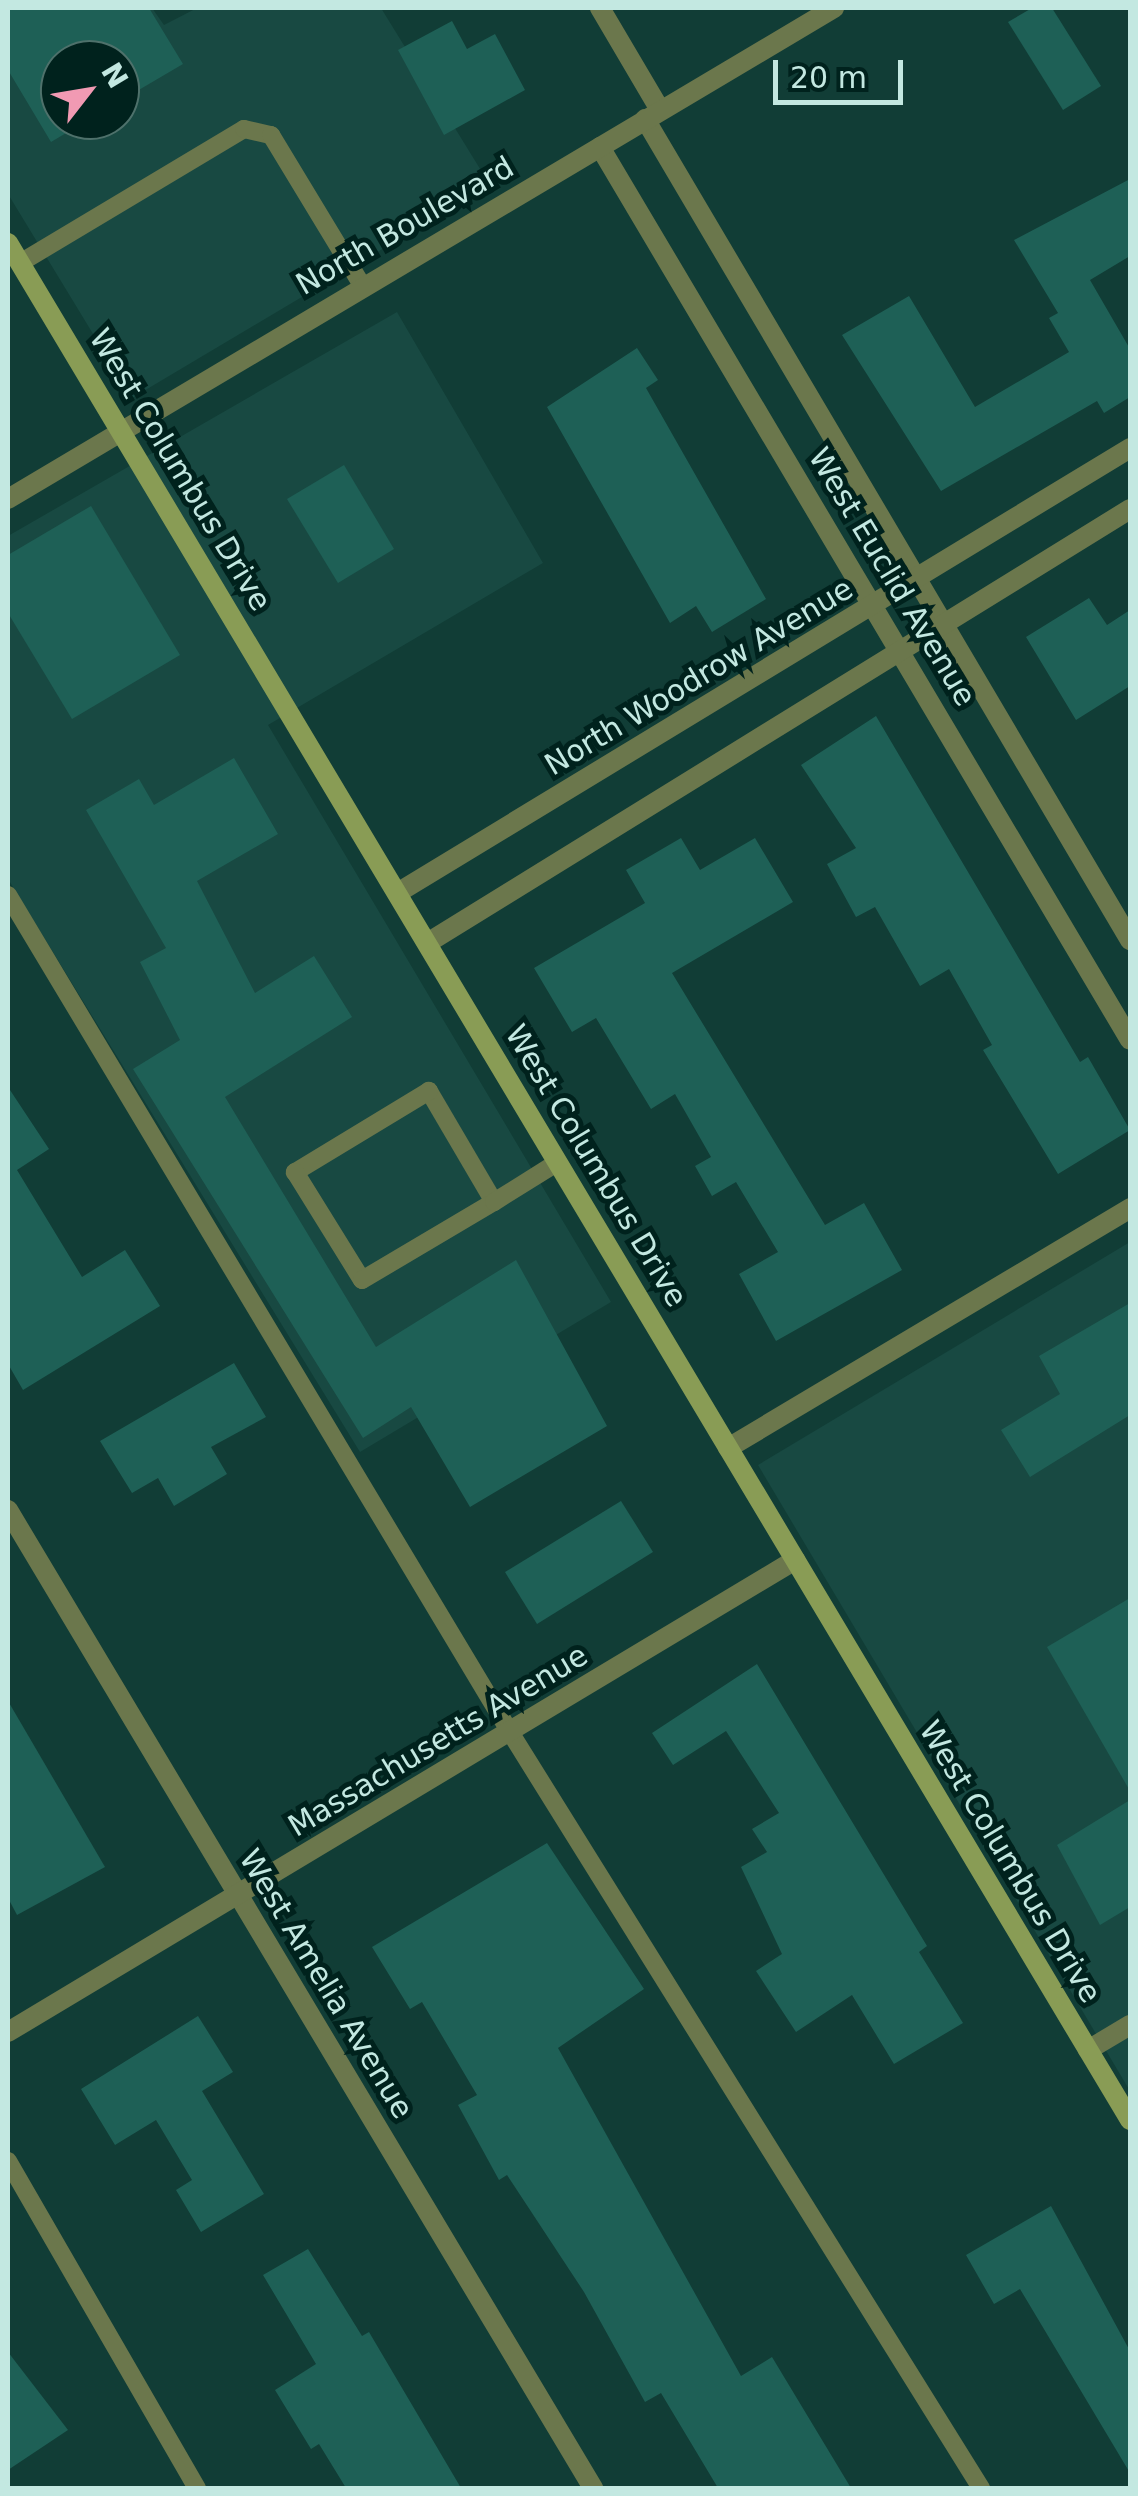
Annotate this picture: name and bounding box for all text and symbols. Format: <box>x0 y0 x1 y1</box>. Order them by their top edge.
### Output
north arrow <box>40 40 140 140</box>
scale bar <box>778 40 908 102</box>
text: N <box>94 57 135 94</box>
text: 20 m <box>790 60 867 95</box>
street label: North Boulevard <box>290 149 520 303</box>
street label: West Columbus Drive <box>82 323 278 617</box>
street label: West Euclid Avenue <box>801 442 983 712</box>
street label: North Woodrow Avenue <box>539 571 859 783</box>
street label: West Columbus Drive <box>498 1019 694 1313</box>
street label: Massachusetts Avenue <box>282 1637 594 1845</box>
street label: West Columbus Drive <box>912 1715 1108 2009</box>
street label: West Amelia Avenue <box>231 1843 421 2125</box>

